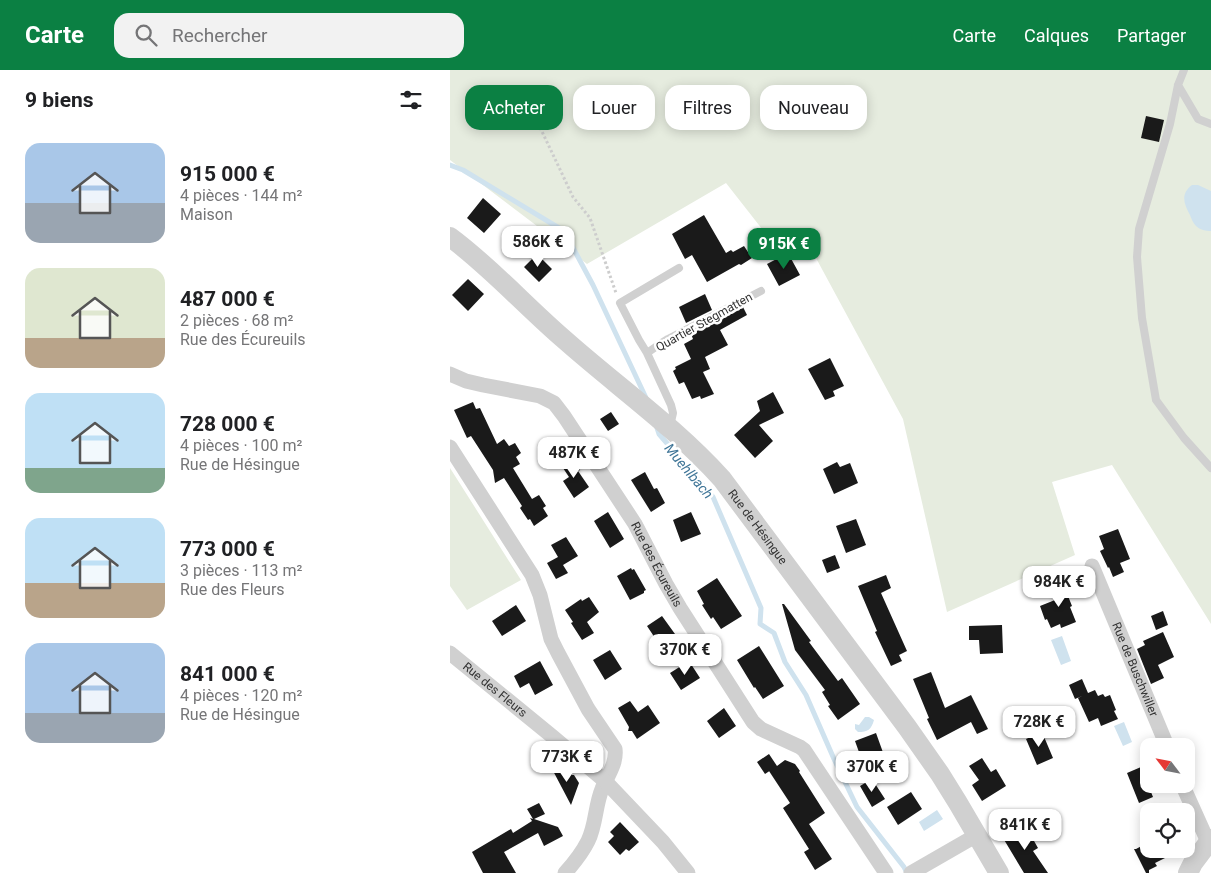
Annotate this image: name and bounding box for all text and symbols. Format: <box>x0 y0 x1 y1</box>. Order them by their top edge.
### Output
search box <box>114 13 464 58</box>
text: Carte <box>25 21 84 49</box>
icon: search <box>132 21 160 49</box>
text: Rechercher <box>172 24 267 47</box>
text: Carte <box>953 25 996 46</box>
text: Calques <box>1024 25 1089 46</box>
text: Partager <box>1117 25 1186 46</box>
chip: Acheter <box>465 85 563 130</box>
chip: Louer <box>573 85 655 130</box>
chip: Filtres <box>665 85 750 130</box>
chip: Nouveau <box>760 85 867 130</box>
icon: filters <box>397 86 425 114</box>
text: 9 biens <box>25 88 94 112</box>
text: 915 000 € <box>180 162 275 186</box>
icon: home <box>65 163 125 223</box>
text: 4 pièces · 144 m² <box>180 186 302 205</box>
text: Maison <box>180 205 233 224</box>
pin: 586K € <box>497 226 579 268</box>
pin: 915K € <box>743 228 825 270</box>
text: 586K € <box>513 232 563 251</box>
text: 915K € <box>759 234 809 253</box>
text: 487 000 € <box>180 287 275 311</box>
icon: home <box>65 288 125 348</box>
street label: Quartier Stegmatten <box>653 290 755 354</box>
text: 2 pièces · 68 m² <box>180 311 293 330</box>
text: Rue des Écureuils <box>180 330 306 349</box>
text: 728 000 € <box>180 412 275 436</box>
icon: home <box>65 413 125 473</box>
text: 4 pièces · 100 m² <box>180 436 302 455</box>
pin: 487K € <box>533 436 615 479</box>
water label: Muehlbach <box>661 440 717 502</box>
text: 487K € <box>549 443 599 462</box>
text: Rue de Hésingue <box>180 455 300 474</box>
street label: Rue de Hésingue <box>725 487 790 567</box>
street label: Rue des Écureuils <box>628 519 685 609</box>
text: 773 000 € <box>180 537 275 561</box>
icon: home <box>65 538 125 598</box>
text: 3 pièces · 113 m² <box>180 561 302 580</box>
pin: 984K € <box>1018 566 1100 608</box>
text: 984K € <box>1034 572 1084 591</box>
text: Rue des Fleurs <box>180 580 285 599</box>
street label: Rue de Buschwiller <box>1109 620 1161 719</box>
pin: 370K € <box>644 634 726 676</box>
text: 370K € <box>660 640 710 659</box>
street label: Rue des Fleurs <box>460 659 530 720</box>
text: 841 000 € <box>180 662 275 686</box>
icon: home <box>65 663 125 723</box>
text: 4 pièces · 120 m² <box>180 686 302 705</box>
text: Rue de Hésingue <box>180 705 300 724</box>
pin: 728K € <box>998 706 1080 748</box>
text: 728K € <box>1014 712 1064 731</box>
north arrow <box>1140 738 1195 792</box>
map controls <box>1140 738 1195 858</box>
pin: 773K € <box>526 740 608 783</box>
text: 773K € <box>542 747 592 766</box>
pin: 370K € <box>831 750 913 793</box>
text: 370K € <box>847 757 897 776</box>
button: locate <box>1140 803 1195 858</box>
pin: 841K € <box>984 808 1066 851</box>
text: 841K € <box>1000 815 1050 834</box>

